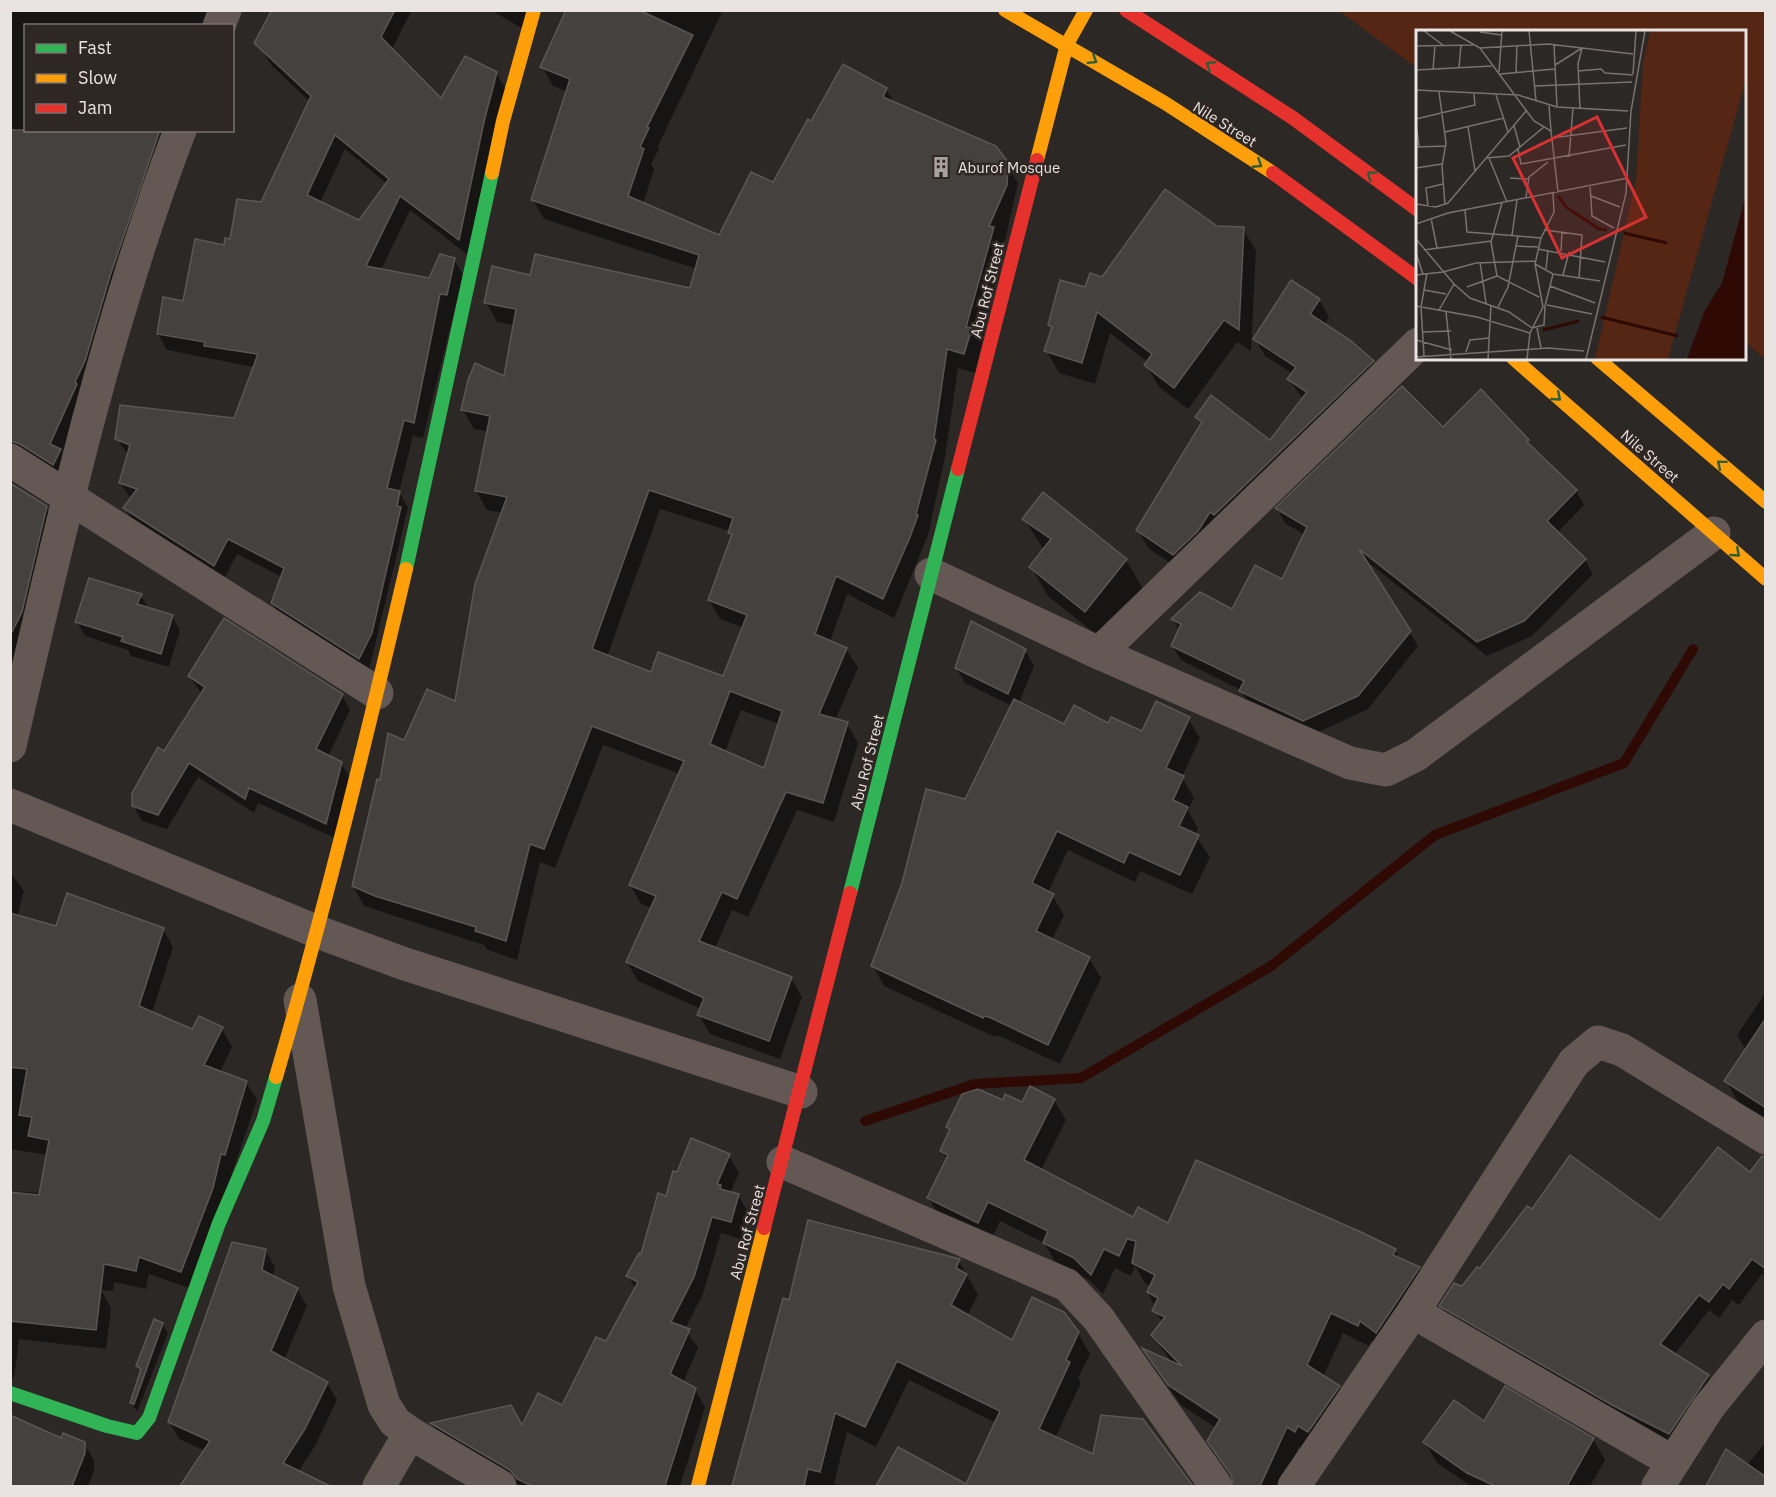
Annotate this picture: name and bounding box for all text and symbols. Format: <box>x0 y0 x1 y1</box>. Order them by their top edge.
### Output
legend <box>24 24 234 132</box>
inset map <box>1416 30 1746 360</box>
text: Fast <box>78 36 112 59</box>
one-way arrow <box>1087 53 1097 65</box>
one-way arrow <box>1206 60 1216 72</box>
text: Slow <box>78 66 117 89</box>
text: Jam <box>78 96 113 119</box>
street label: Nile Street <box>1190 97 1260 151</box>
building icon: Aburof Mosque <box>929 155 953 179</box>
one-way arrow <box>1251 157 1262 168</box>
place label: Aburof Mosque <box>958 158 1060 177</box>
one-way arrow <box>1366 171 1377 182</box>
street label: Abu Rof Street <box>966 240 1008 340</box>
one-way arrow <box>1550 390 1561 401</box>
street label: Nile Street <box>1617 425 1683 487</box>
one-way arrow <box>1717 460 1728 471</box>
one-way arrow <box>1729 546 1739 557</box>
street label: Abu Rof Street <box>846 712 888 812</box>
street label: Abu Rof Street <box>725 1182 769 1282</box>

